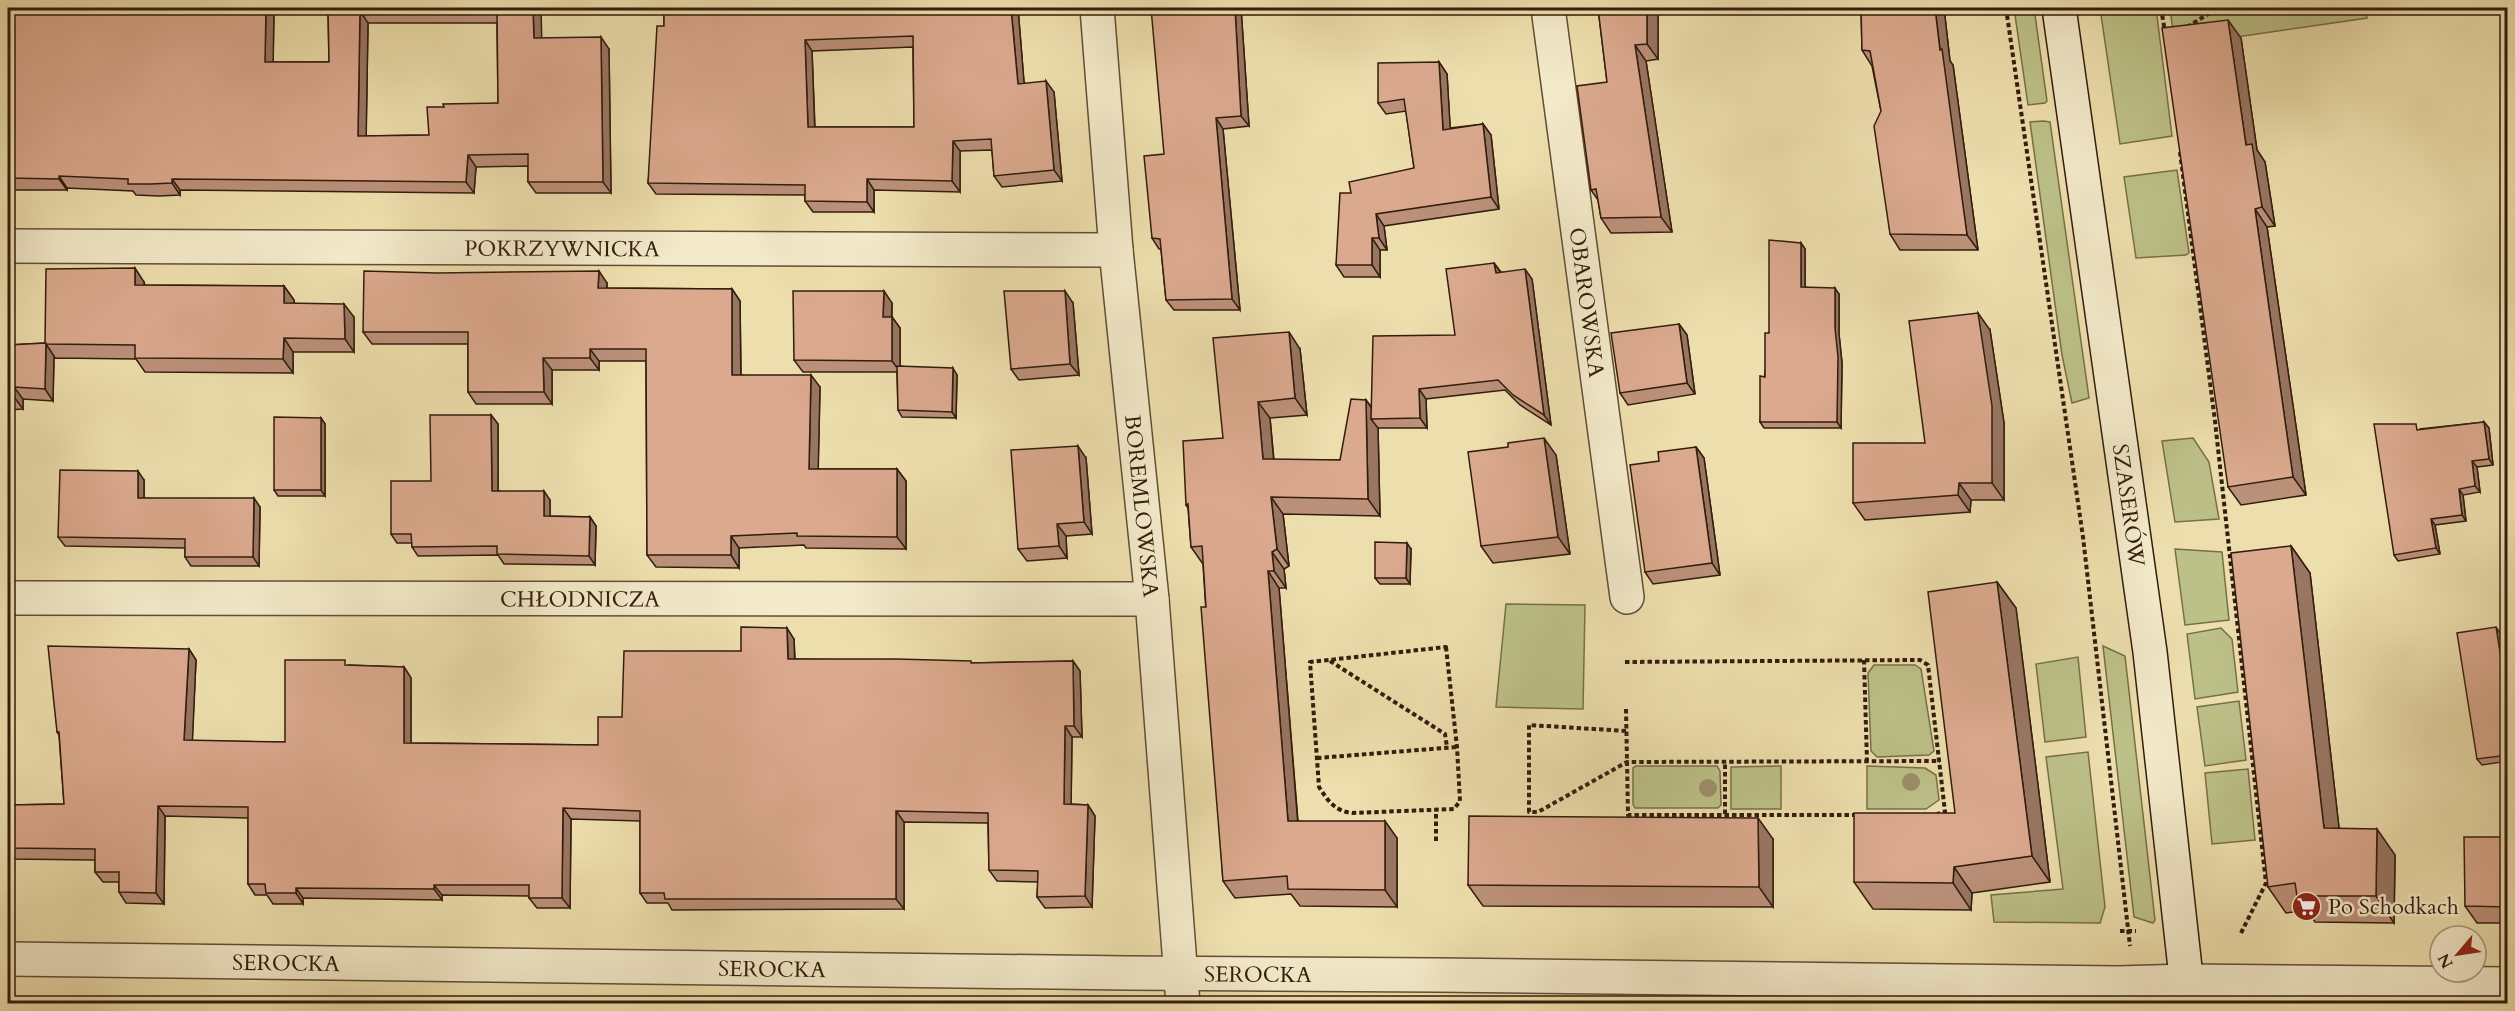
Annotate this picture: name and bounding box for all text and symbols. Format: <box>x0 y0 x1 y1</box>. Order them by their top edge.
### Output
street label: OBAROWSKA <box>1562 226 1611 380</box>
street label: POKRZYWNICKA <box>464 234 660 264</box>
street label: BOREMLOWSKA <box>1117 413 1166 599</box>
street label: SZASERÓW <box>2105 442 2152 569</box>
street label: CHŁODNICZA <box>500 584 660 615</box>
supermarket icon: Po Schodkach <box>2291 890 2323 922</box>
place label: Po Schodkach <box>2328 892 2459 922</box>
north arrow <box>2428 924 2488 984</box>
street label: SEROCKA <box>232 948 340 979</box>
text: N <box>2433 949 2459 972</box>
street label: SEROCKA <box>718 954 826 985</box>
street label: SEROCKA <box>1204 959 1312 990</box>

